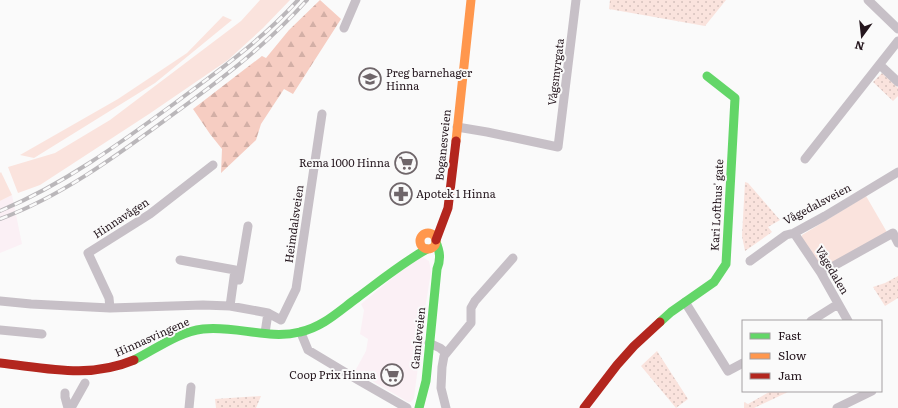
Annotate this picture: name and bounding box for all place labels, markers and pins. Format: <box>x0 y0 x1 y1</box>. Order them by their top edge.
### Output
place label: Preg barnehager Hinna <box>386 64 473 93</box>
school or university icon: Preg barnehager Hinna <box>357 66 383 92</box>
supermarket icon: Rema 1000 Hinna <box>393 150 419 176</box>
place label: Rema 1000 Hinna <box>299 154 390 170</box>
pharmacy icon: Apotek 1 Hinna <box>388 181 414 207</box>
place label: Apotek 1 Hinna <box>416 185 496 201</box>
supermarket icon: Coop Prix Hinna <box>379 362 405 388</box>
place label: Coop Prix Hinna <box>289 366 376 382</box>

